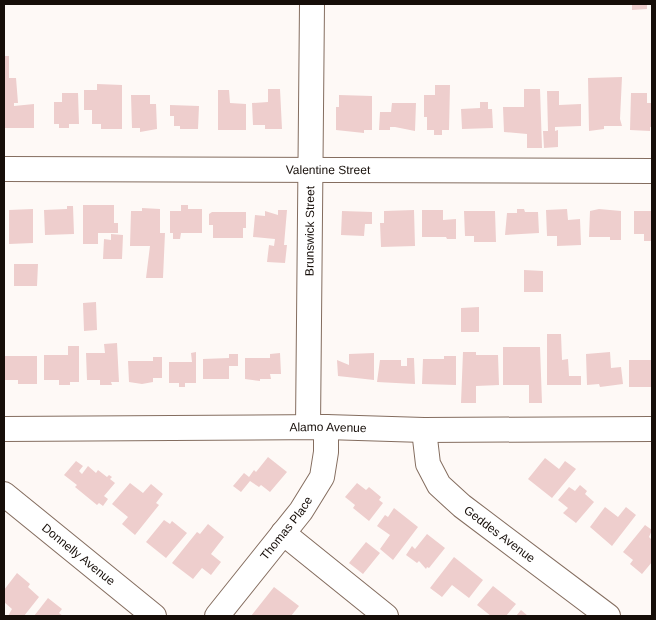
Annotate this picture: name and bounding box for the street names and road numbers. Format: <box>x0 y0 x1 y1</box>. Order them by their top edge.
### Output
street label: Valentine Street <box>286 163 371 177</box>
street label: Brunswick Street <box>302 185 317 276</box>
street label: Alamo Avenue <box>289 420 367 435</box>
street label: Thomas Place <box>258 493 315 563</box>
street label: Geddes Avenue <box>461 503 538 566</box>
street label: Donnelly Avenue <box>39 521 118 589</box>

